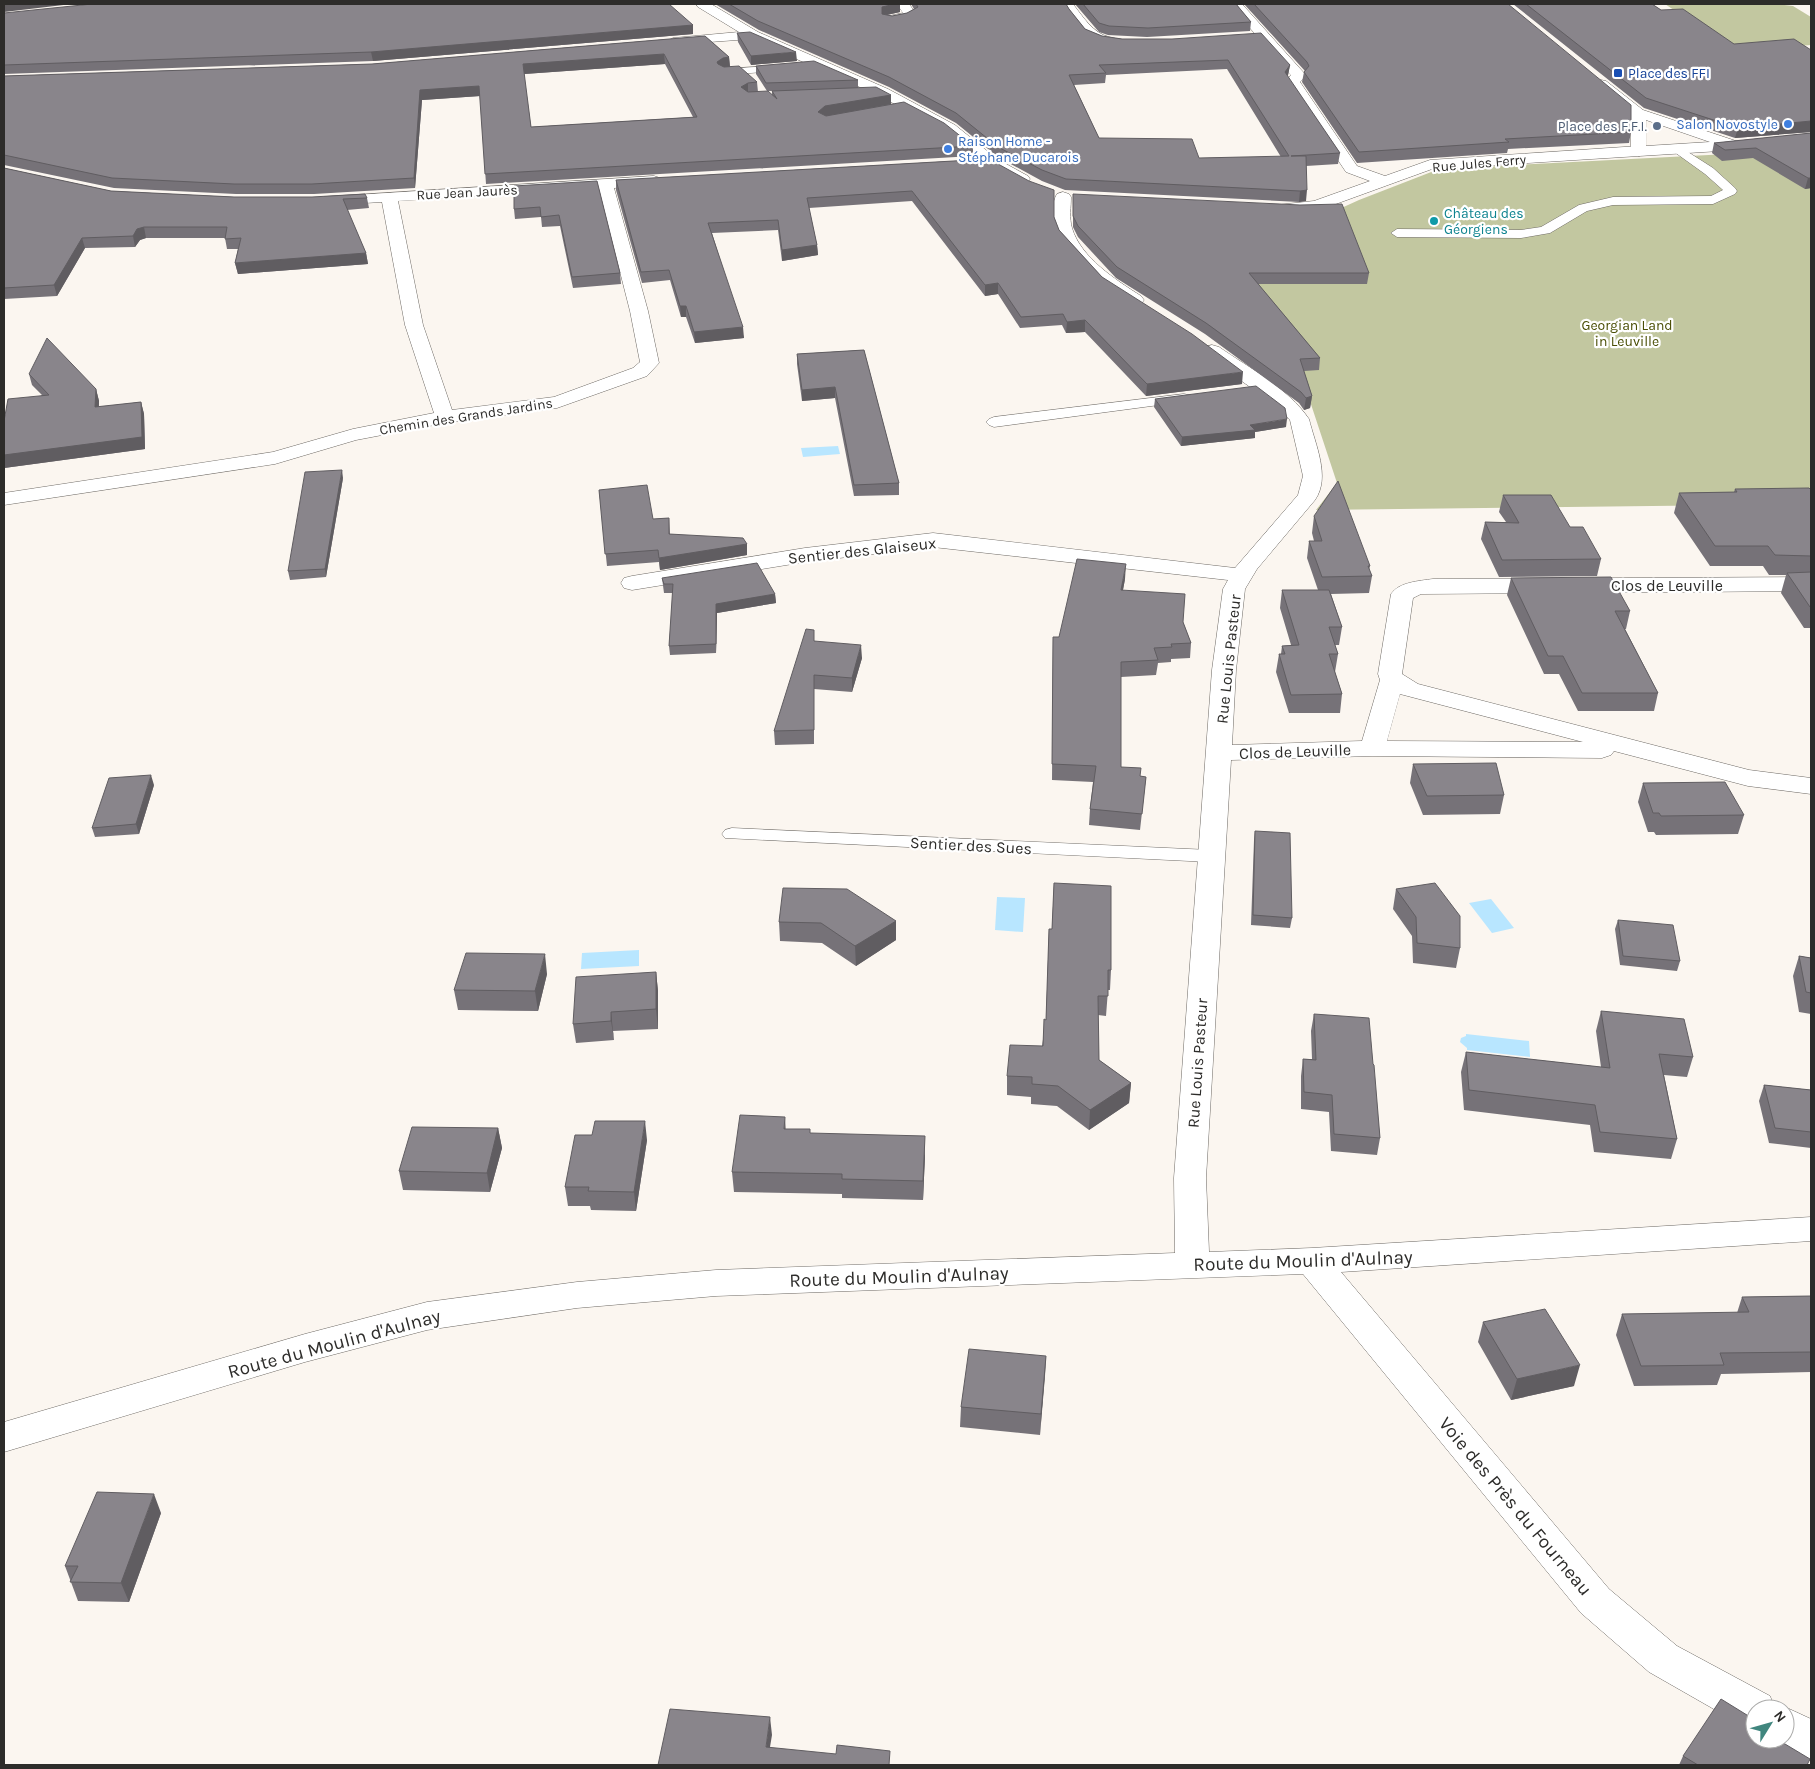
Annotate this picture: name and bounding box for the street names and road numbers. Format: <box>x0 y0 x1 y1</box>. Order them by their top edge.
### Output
street label: Rue Jules Ferry <box>1431 151 1527 176</box>
street label: Rue Jean Jaurès <box>416 181 518 204</box>
street label: Chemin des Grands Jardins <box>378 394 554 439</box>
street label: Sentier des Glaiseux <box>787 533 937 568</box>
street label: Clos de Leuville <box>1611 576 1723 595</box>
street label: Rue Louis Pasteur <box>1212 593 1245 725</box>
street label: Clos de Leuville <box>1239 740 1351 763</box>
street label: Sentier des Sues <box>910 833 1032 858</box>
street label: Rue Louis Pasteur <box>1183 997 1212 1129</box>
street label: Route du Moulin d'Aulnay <box>1193 1246 1413 1276</box>
street label: Route du Moulin d'Aulnay <box>789 1262 1009 1292</box>
street label: Route du Moulin d'Aulnay <box>225 1305 443 1383</box>
street label: Voie des Près du Fourneau <box>1434 1413 1596 1600</box>

